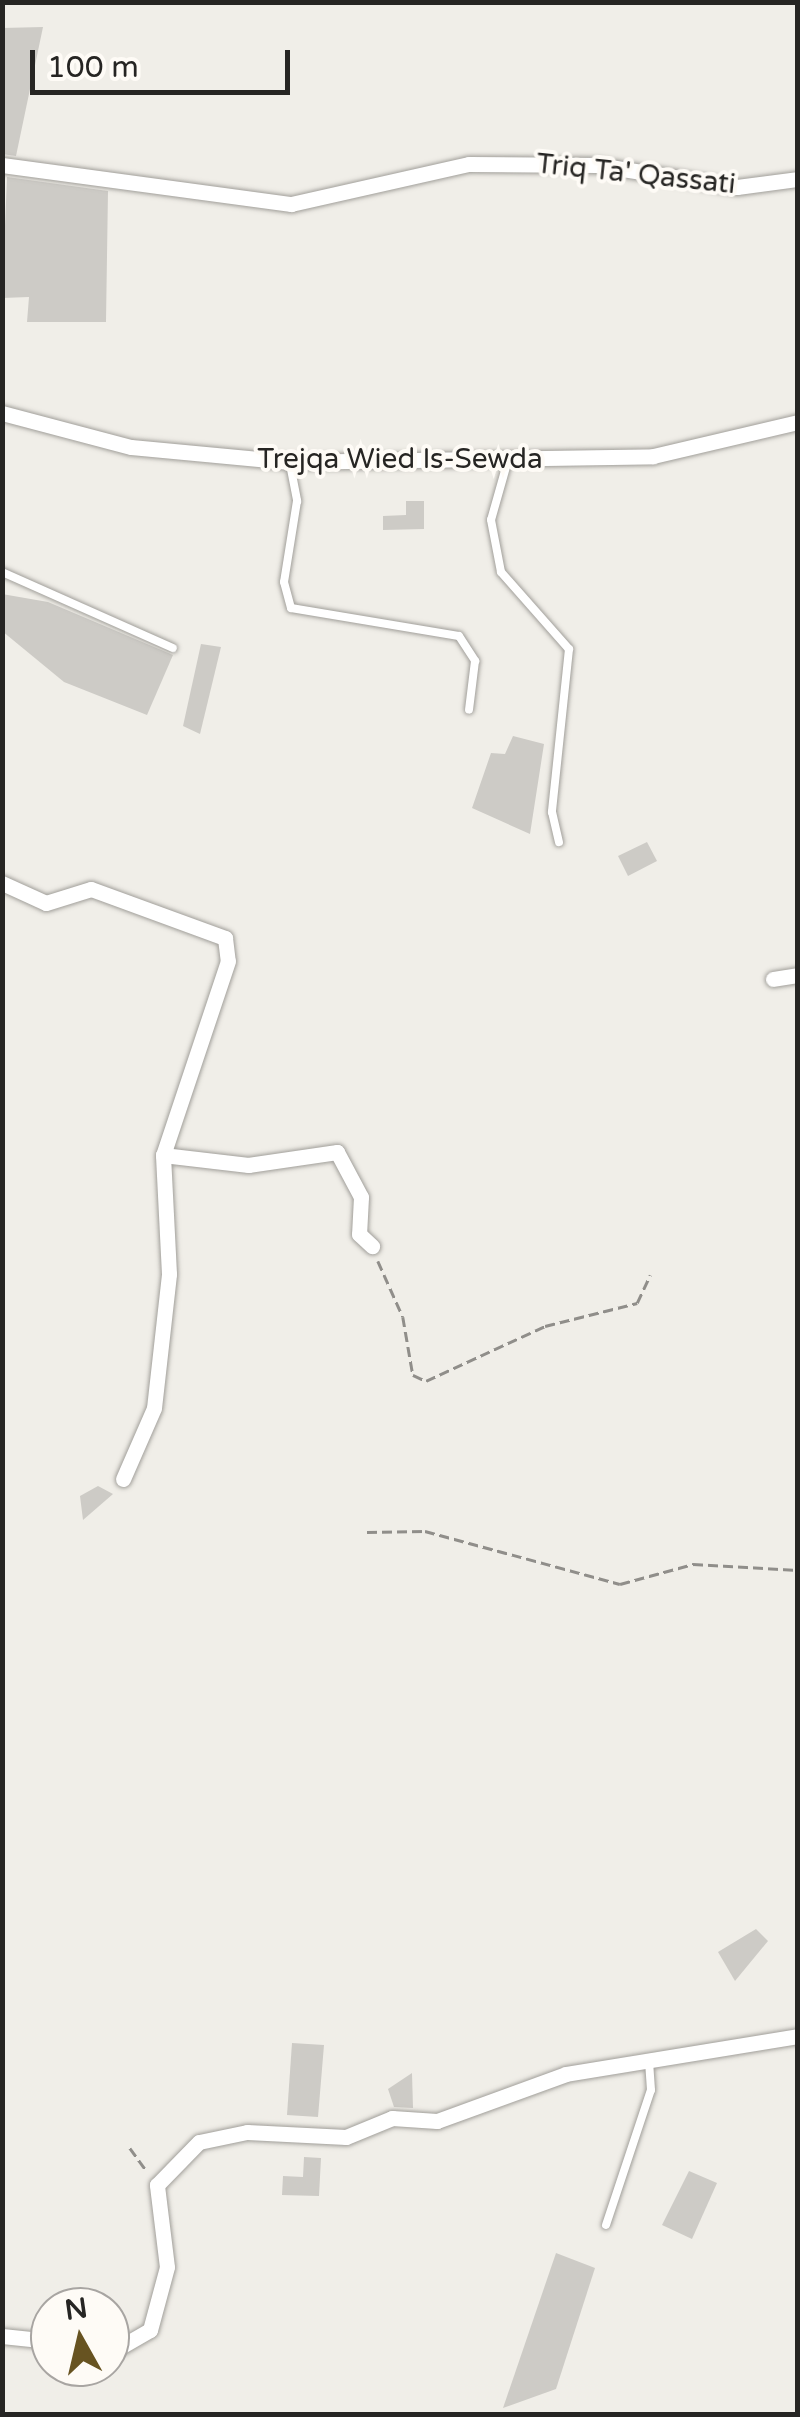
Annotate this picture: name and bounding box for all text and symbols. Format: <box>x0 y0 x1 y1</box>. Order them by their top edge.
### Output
scale bar <box>35 30 295 92</box>
text: 100 m <box>47 49 139 86</box>
street label: Triq Ta' Qassati <box>535 147 737 201</box>
street label: Trejqa Wied Is-Sewda <box>257 442 543 476</box>
north arrow <box>30 2287 130 2387</box>
text: N <box>63 2291 90 2328</box>

